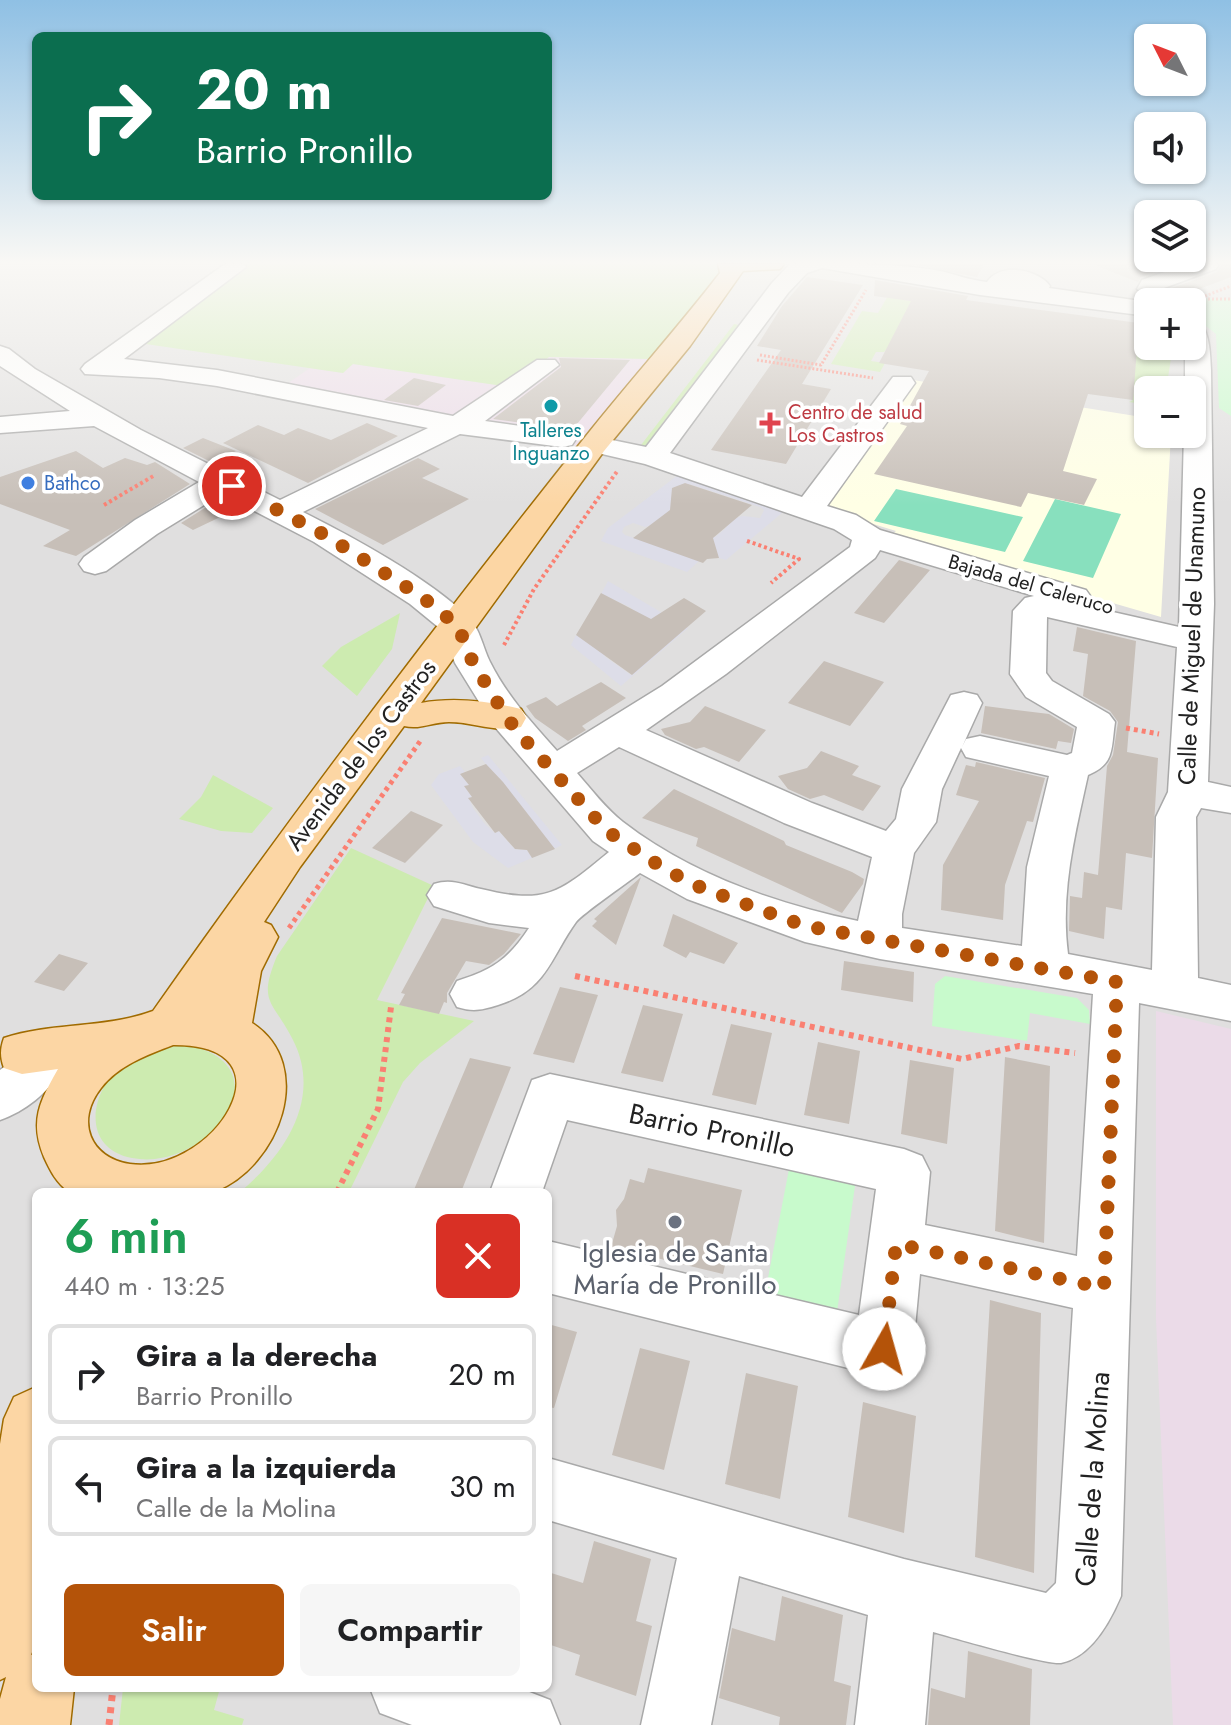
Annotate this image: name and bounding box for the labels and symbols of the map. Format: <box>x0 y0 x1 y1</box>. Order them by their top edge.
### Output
north arrow <box>1134 24 1206 96</box>
marker: Talleres Inguanzo <box>542 397 560 415</box>
place label: Centro de salud Los Castros <box>788 398 923 450</box>
marker: Centro de salud Los Castros <box>759 412 781 434</box>
place label: Talleres Inguanzo <box>512 416 590 468</box>
pin <box>198 452 266 520</box>
place label: Bathco <box>44 469 101 498</box>
marker: Bathco <box>19 474 37 492</box>
street label: Calle de Miguel de Unamuno <box>1169 486 1214 786</box>
street label: Bajada del Caleruco <box>945 547 1117 622</box>
street label: Avenida de los Castros <box>277 652 444 858</box>
street label: Barrio Pronillo <box>625 1093 799 1168</box>
marker: Iglesia de Santa María de Pronillo <box>666 1213 684 1231</box>
place label: Iglesia de Santa María de Pronillo <box>573 1232 777 1305</box>
position arrow <box>842 1307 926 1391</box>
street label: Calle de la Molina <box>1065 1370 1120 1588</box>

